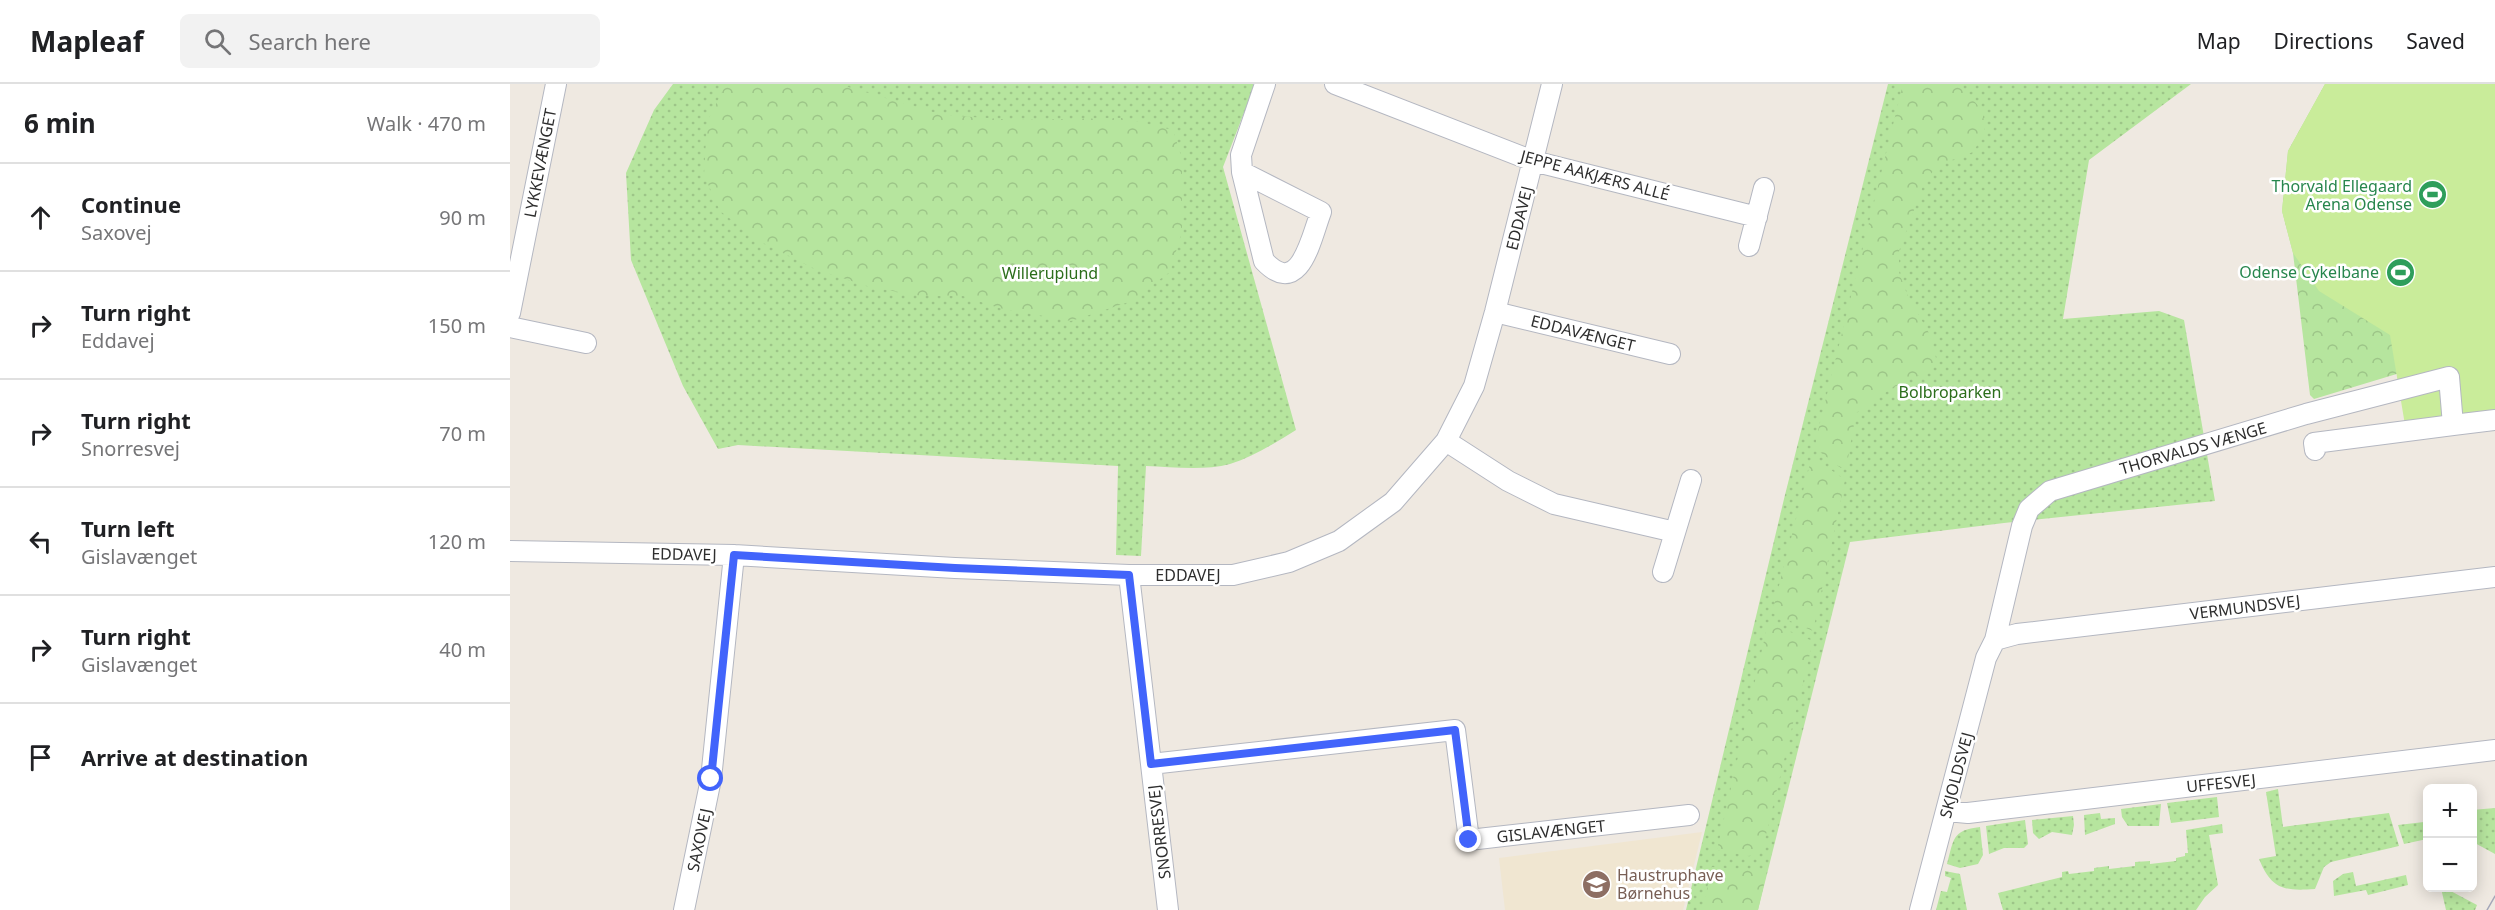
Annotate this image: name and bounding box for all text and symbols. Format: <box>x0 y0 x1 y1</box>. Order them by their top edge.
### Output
search box <box>180 14 600 68</box>
text: Mapleaf <box>30 22 144 60</box>
icon: search <box>201 25 234 58</box>
text: Search here <box>249 26 371 56</box>
text: Map <box>2197 27 2241 55</box>
text: Directions <box>2274 27 2373 55</box>
text: Saved <box>2406 27 2465 55</box>
text: 6 min <box>24 105 96 141</box>
street label: LYKKEVÆNGET <box>519 106 561 220</box>
text: Walk · 470 m <box>367 110 486 137</box>
street label: JEPPE AAKJÆRS ALLÉ <box>1516 144 1672 205</box>
place label: Thorvald Ellegaard Arena Odense <box>2272 175 2412 215</box>
sports icon: Thorvald Ellegaard Arena Odense <box>2417 179 2449 211</box>
street label: EDDAVEJ <box>1500 184 1538 252</box>
text: Continue <box>81 189 181 219</box>
icon: ahead <box>24 201 57 234</box>
text: 90 m <box>439 204 486 231</box>
text: Saxovej <box>81 219 152 246</box>
sports icon: Odense Cykelbane <box>2384 256 2416 288</box>
place label: Odense Cykelbane <box>2239 261 2379 283</box>
park label: Willeruplund <box>1002 262 1098 284</box>
text: Turn right <box>81 297 191 327</box>
icon: right <box>24 309 57 342</box>
street label: EDDAVÆNGET <box>1529 309 1638 357</box>
text: 150 m <box>428 312 486 339</box>
text: Eddavej <box>81 327 155 354</box>
park label: Bolbroparken <box>1899 381 2001 403</box>
text: Turn right <box>81 405 191 435</box>
icon: right <box>24 417 57 450</box>
street label: THORVALDS VÆNGE <box>2117 417 2269 479</box>
text: 70 m <box>439 420 486 447</box>
text: Snorresvej <box>81 435 180 462</box>
text: Turn left <box>81 513 175 543</box>
icon: left <box>24 525 57 558</box>
text: 120 m <box>428 528 486 555</box>
street label: EDDAVEJ <box>651 542 717 566</box>
text: Gislavænget <box>81 543 197 570</box>
street label: EDDAVEJ <box>1155 564 1221 586</box>
street label: VERMUNDSVEJ <box>2189 589 2301 625</box>
text: Turn right <box>81 621 191 651</box>
icon: right <box>24 633 57 666</box>
text: 40 m <box>439 636 486 663</box>
text: Gislavænget <box>81 651 197 678</box>
street label: SKJOLDSVEJ <box>1934 730 1978 820</box>
icon: arrive <box>24 741 57 774</box>
text: Arrive at destination <box>81 742 308 772</box>
route start <box>697 765 723 791</box>
street label: UFFESVEJ <box>2185 768 2257 798</box>
street label: SNORRESVEJ <box>1142 784 1176 880</box>
map controls <box>2423 784 2477 892</box>
button: + <box>2423 784 2477 838</box>
street label: SAXOVEJ <box>682 806 716 874</box>
street label: GISLAVÆNGET <box>1496 814 1607 848</box>
route end <box>1455 826 1481 852</box>
button: − <box>2423 838 2477 892</box>
place label: Haustruphave Børnehus <box>1617 864 1724 904</box>
school or university icon: Haustruphave Børnehus <box>1580 868 1612 900</box>

